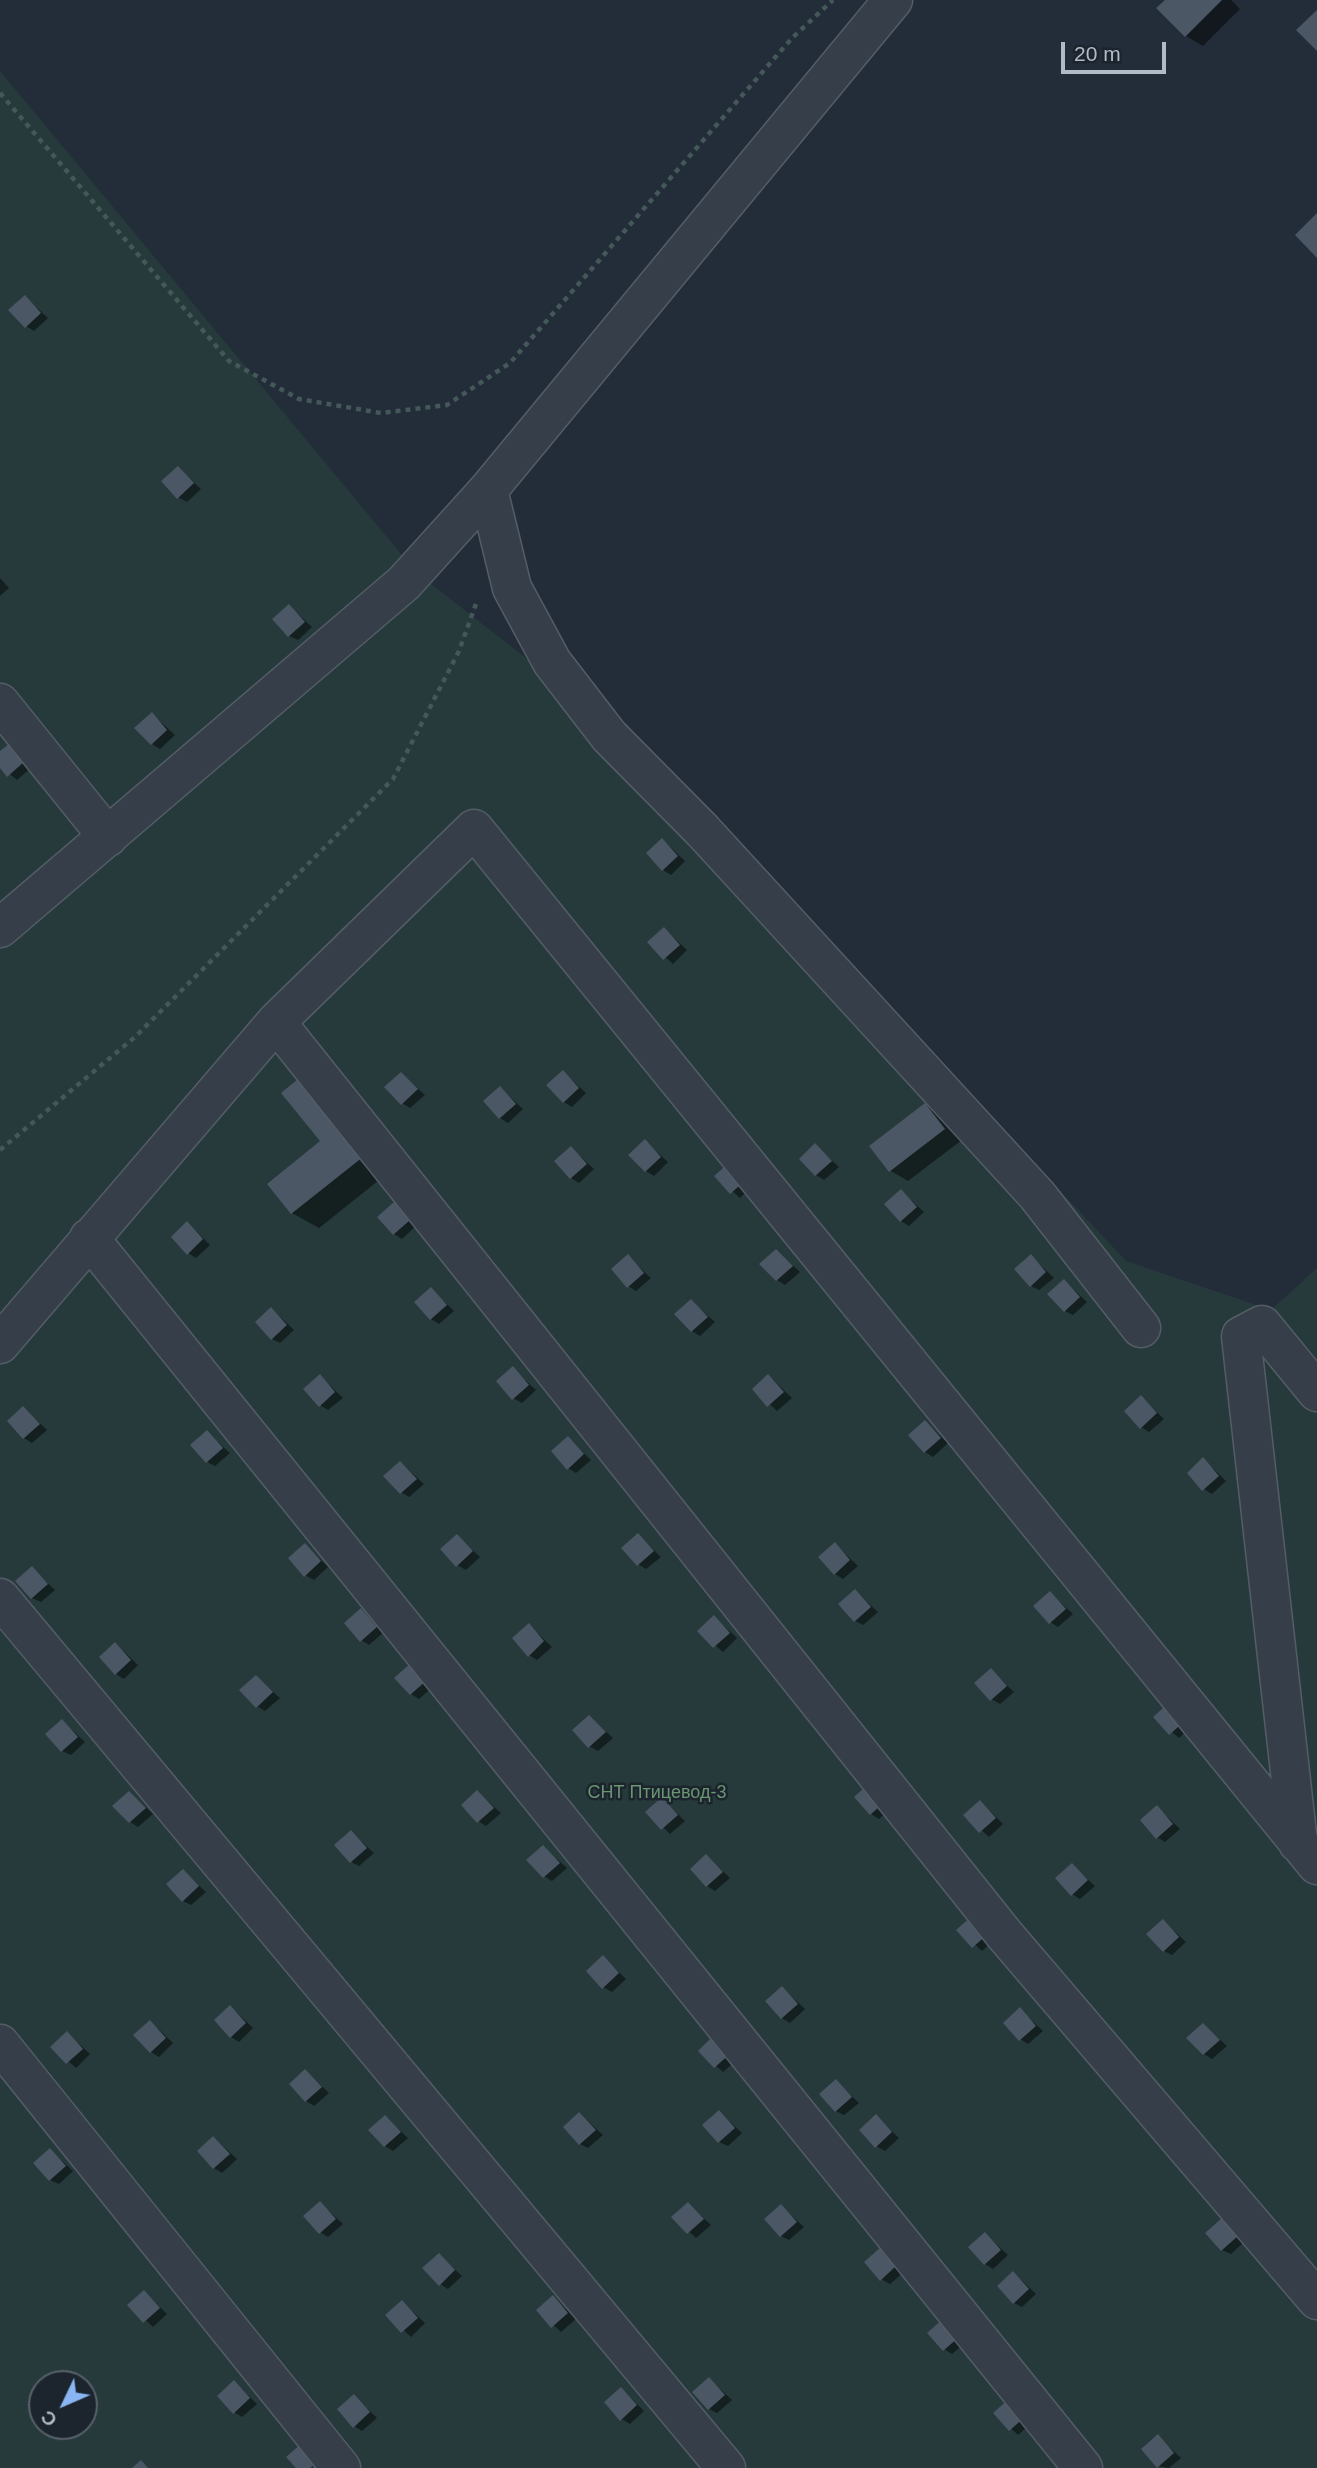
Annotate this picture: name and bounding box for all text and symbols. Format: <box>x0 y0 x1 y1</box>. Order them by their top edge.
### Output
scale bar <box>1065 28 1170 72</box>
text: 20 m <box>1074 42 1121 65</box>
park label: СНТ Птицевод-3 <box>588 1782 726 1804</box>
north arrow <box>28 2370 98 2440</box>
text: С <box>37 2406 61 2431</box>

